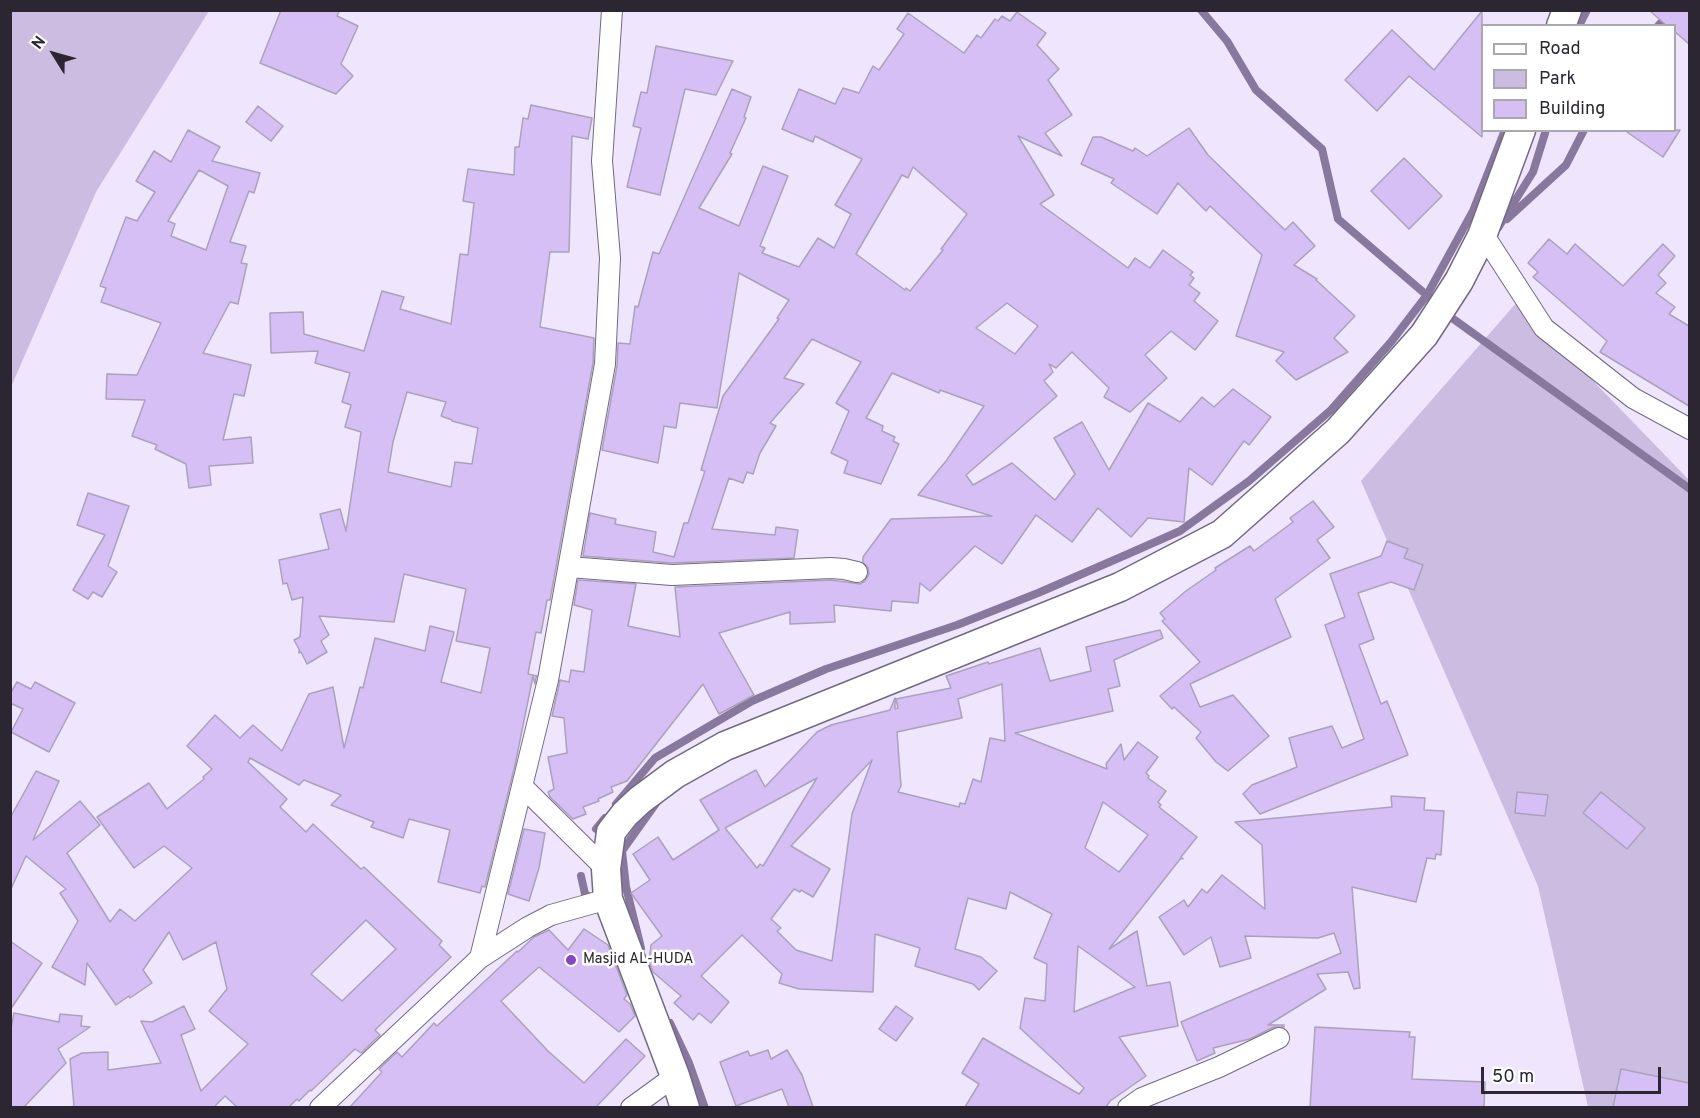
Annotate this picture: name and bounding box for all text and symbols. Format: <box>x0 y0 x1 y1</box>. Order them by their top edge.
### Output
north arrow <box>24 24 84 84</box>
legend <box>1481 24 1676 132</box>
text: N <box>28 33 51 54</box>
text: Road <box>1539 38 1581 61</box>
text: Park <box>1539 68 1576 91</box>
text: Building <box>1539 98 1605 121</box>
place label: Masjid AL-HUDA <box>583 951 693 969</box>
marker: Masjid AL-HUDA <box>564 953 578 967</box>
scale bar <box>1484 1055 1664 1093</box>
text: 50 m <box>1492 1066 1534 1089</box>

